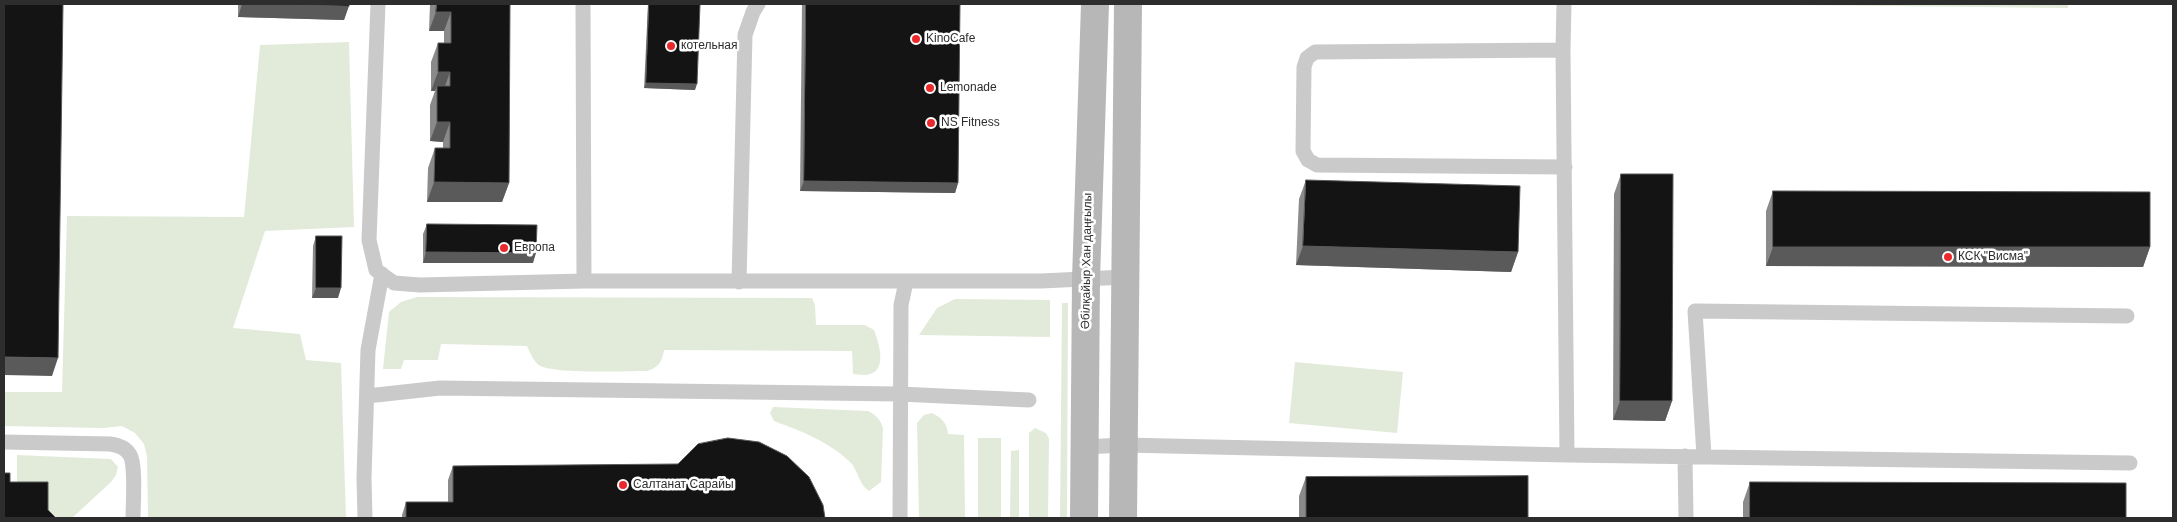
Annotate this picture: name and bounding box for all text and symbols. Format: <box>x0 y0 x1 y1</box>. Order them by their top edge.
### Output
place label: KinoCafe <box>926 32 975 46</box>
marker: KinoCafe <box>910 33 922 45</box>
place label: котельная <box>681 39 737 53</box>
marker: котельная <box>665 40 677 52</box>
place label: Lemonade <box>940 81 997 95</box>
marker: Lemonade <box>924 82 936 94</box>
place label: NS Fitness <box>941 116 1000 130</box>
marker: NS Fitness <box>925 117 937 129</box>
street label: Әбілқайыр Хан даңғылы <box>1079 193 1095 329</box>
place label: Европа <box>514 241 555 255</box>
marker: Европа <box>498 242 510 254</box>
place label: КСК "Висма" <box>1958 250 2028 264</box>
marker: КСК "Висма" <box>1942 251 1954 263</box>
place label: Салтанат Сарайы <box>633 478 734 492</box>
marker: Салтанат Сарайы <box>617 479 629 491</box>

